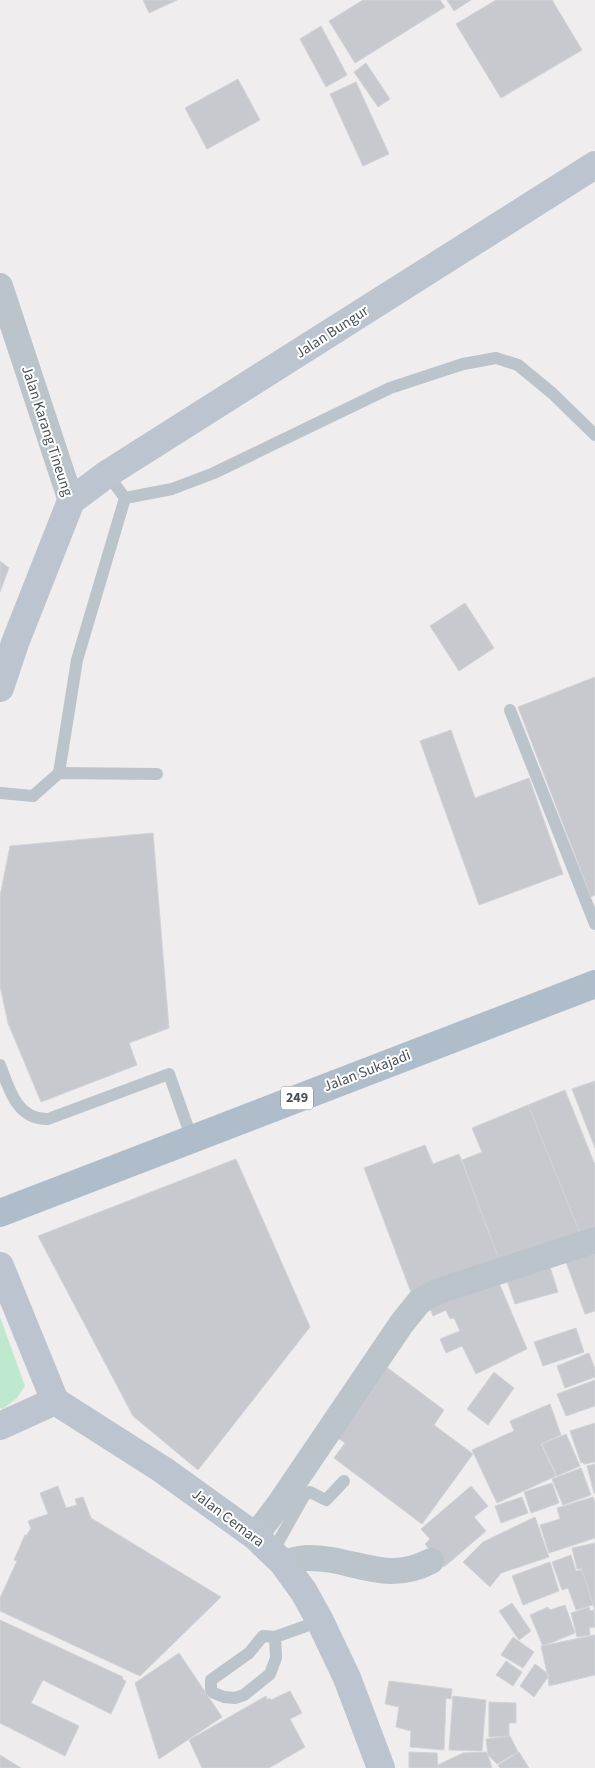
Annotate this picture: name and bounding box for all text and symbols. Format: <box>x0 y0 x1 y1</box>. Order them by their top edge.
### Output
street label: Jalan Bungur <box>291 300 373 364</box>
street label: Jalan Karang Tineung <box>16 363 78 499</box>
street label: Jalan Sukajadi <box>320 1045 414 1097</box>
road number: 249 <box>281 1086 313 1110</box>
street label: Jalan Cemara <box>187 1484 269 1552</box>

